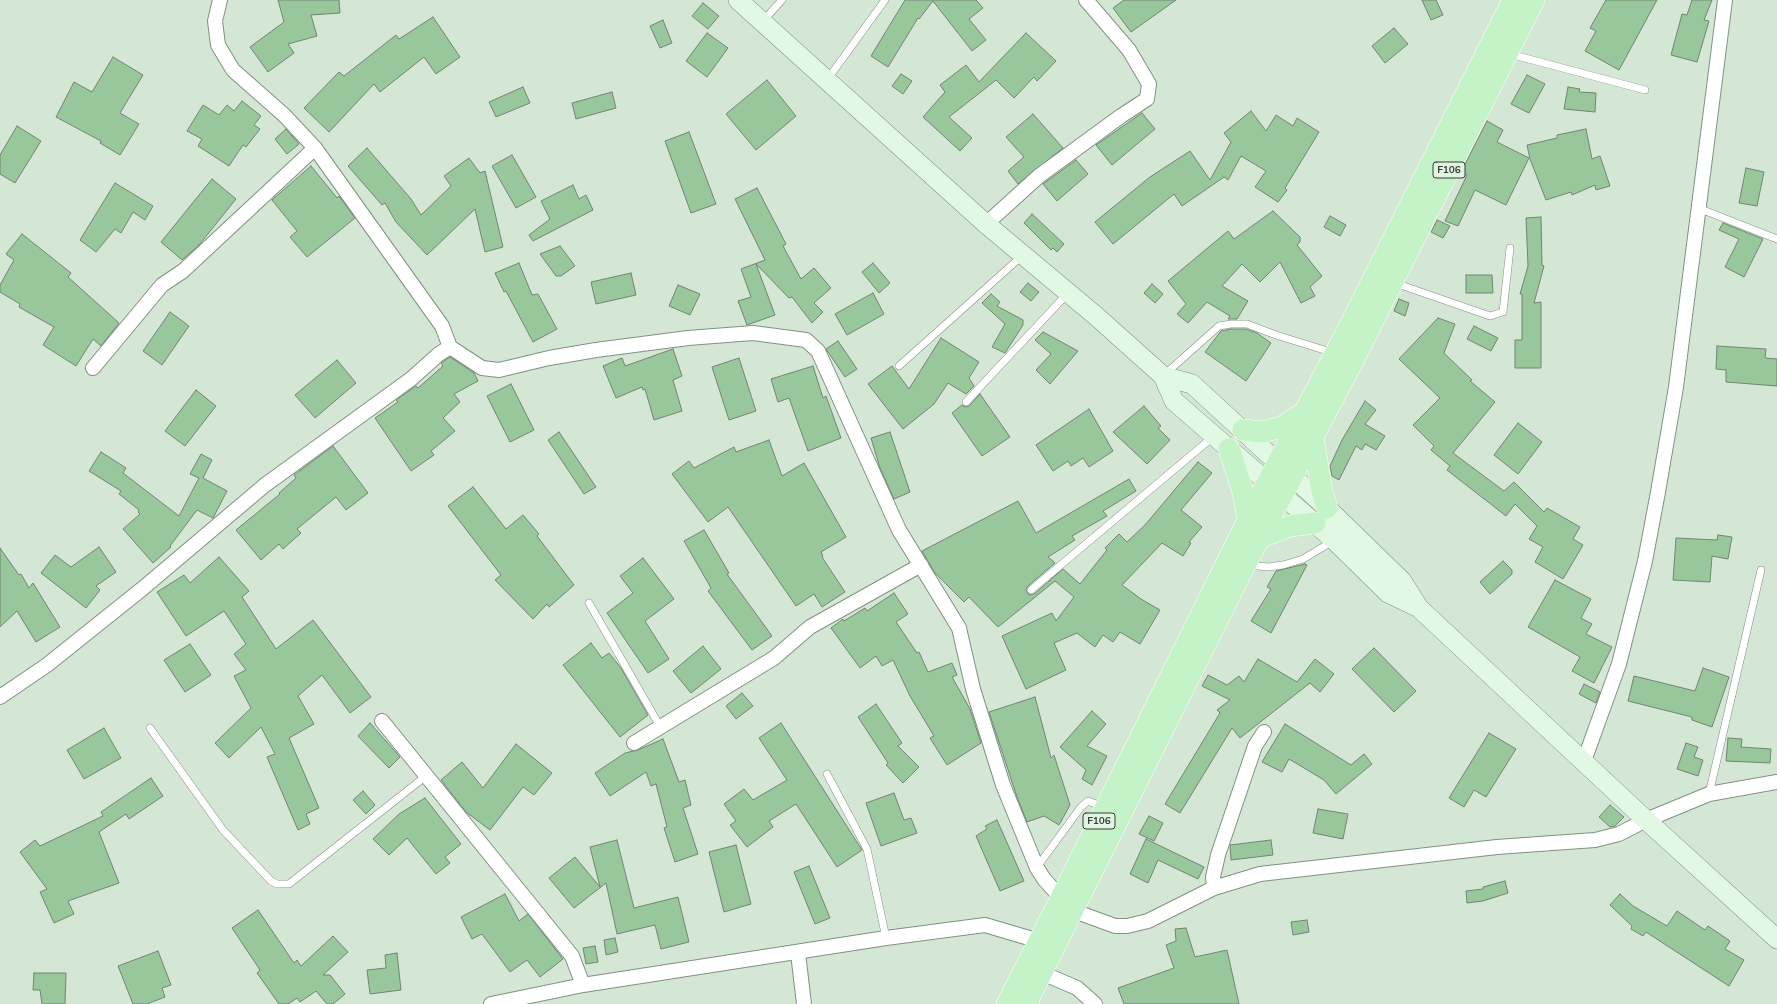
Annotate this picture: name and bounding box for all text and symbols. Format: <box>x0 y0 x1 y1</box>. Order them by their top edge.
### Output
road number: F106 <box>1433 162 1465 178</box>
road number: F106 <box>1083 813 1115 829</box>

